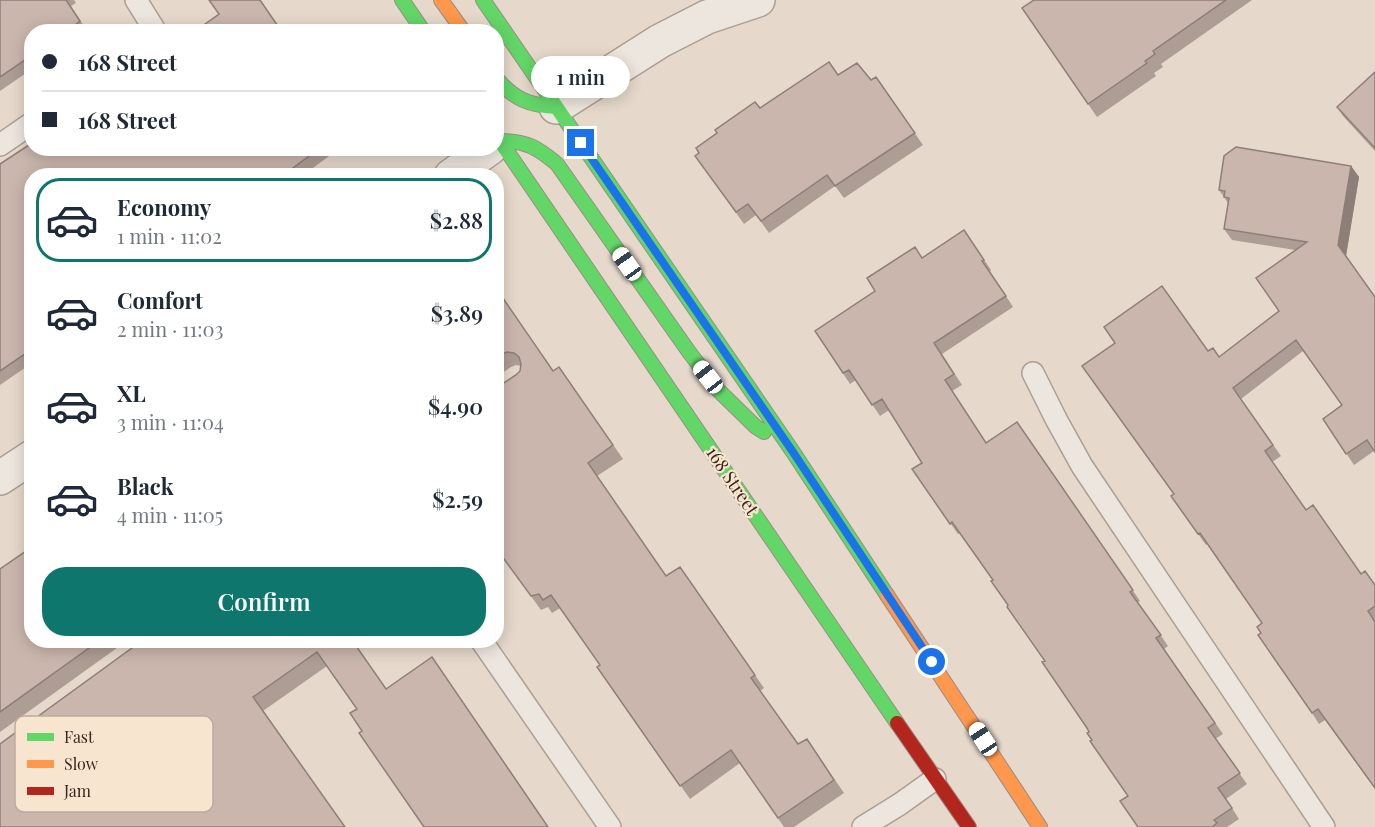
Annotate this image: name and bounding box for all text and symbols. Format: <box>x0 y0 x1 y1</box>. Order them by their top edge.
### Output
text: 168 Street <box>78 47 177 77</box>
callout: 1 min <box>532 56 630 98</box>
text: 1 min <box>556 63 605 90</box>
text: 168 Street <box>78 105 177 135</box>
route end <box>567 129 594 156</box>
text: Economy <box>117 192 211 222</box>
icon: car <box>45 193 99 247</box>
text: $2.88 <box>430 205 483 235</box>
text: 1 min · 11:02 <box>117 222 222 249</box>
car <box>609 244 645 284</box>
text: Comfort <box>117 285 203 315</box>
icon: car <box>45 286 99 340</box>
text: $3.89 <box>431 298 483 328</box>
text: 2 min · 11:03 <box>117 315 224 342</box>
car <box>690 357 726 397</box>
text: XL <box>117 378 146 408</box>
icon: car <box>45 379 99 433</box>
text: $4.90 <box>428 391 483 421</box>
text: 3 min · 11:04 <box>117 408 224 435</box>
street label: 168 Street <box>701 441 765 520</box>
text: Black <box>117 471 174 501</box>
icon: car <box>45 472 99 526</box>
text: $2.59 <box>432 484 483 514</box>
text: 4 min · 11:05 <box>117 501 223 528</box>
button: Confirm <box>42 567 486 636</box>
route start <box>918 648 945 675</box>
legend <box>15 716 213 812</box>
car <box>966 719 1000 759</box>
text: Fast <box>64 726 94 747</box>
text: Slow <box>64 753 99 774</box>
text: Jam <box>63 780 91 801</box>

